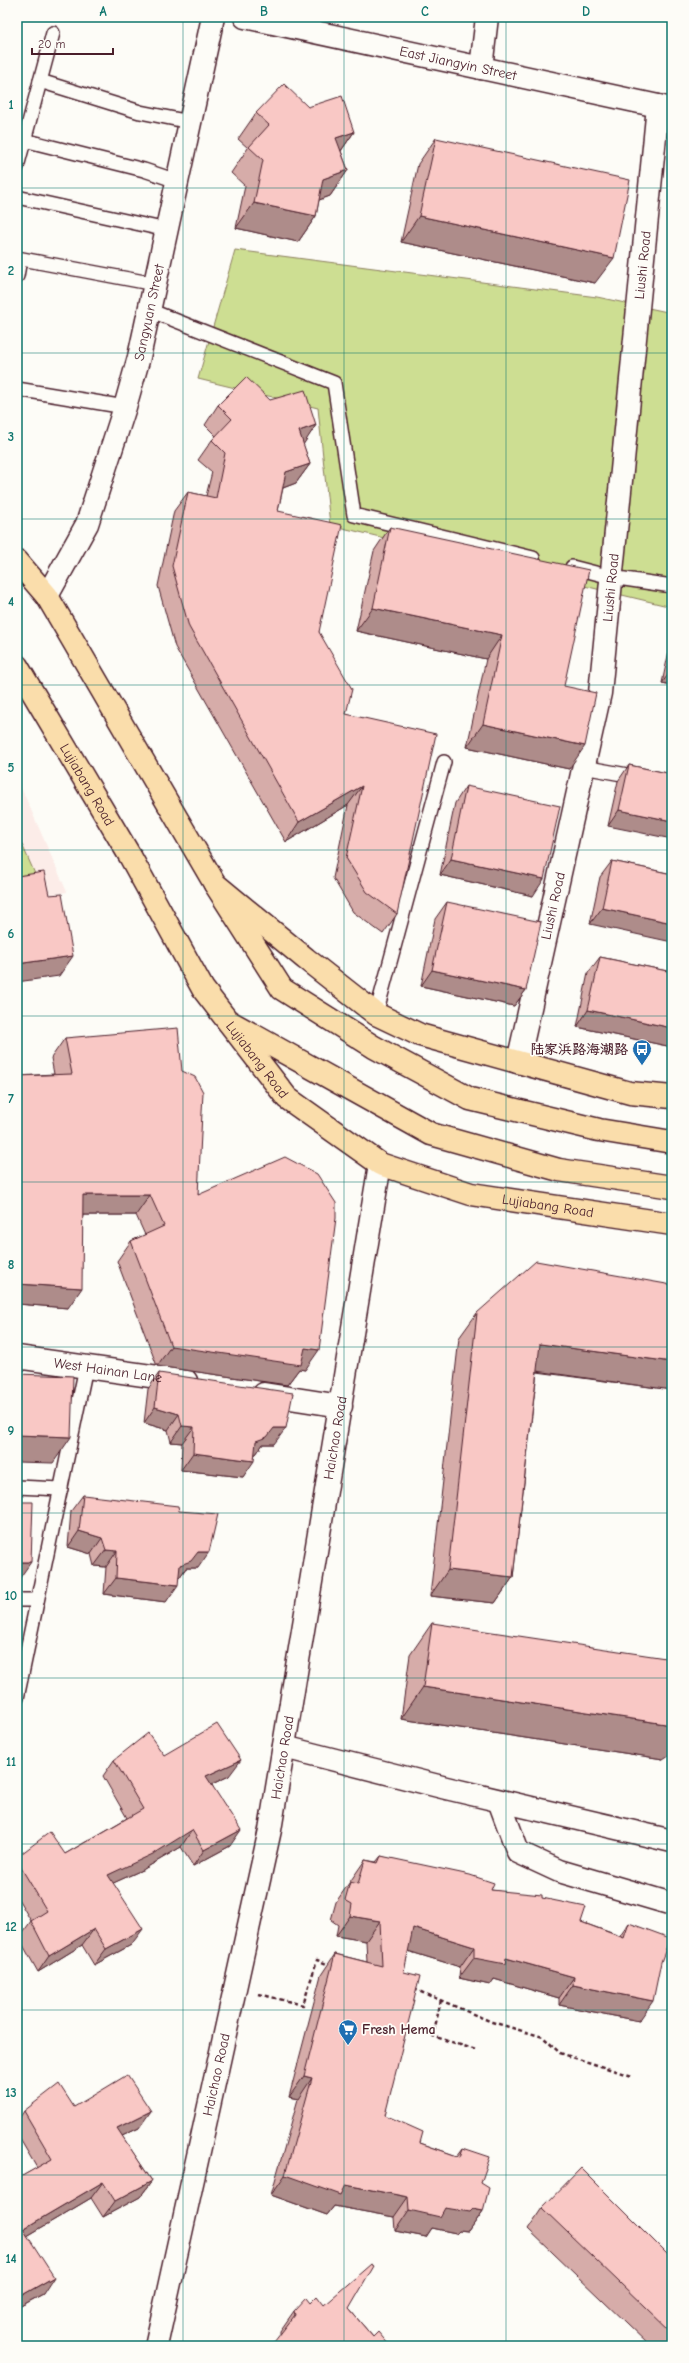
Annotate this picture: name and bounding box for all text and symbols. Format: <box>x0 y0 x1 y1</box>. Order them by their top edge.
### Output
text: A <box>99 4 107 19</box>
text: B <box>260 4 268 19</box>
text: C <box>421 4 429 19</box>
text: D <box>582 4 590 19</box>
scale bar <box>32 30 113 56</box>
text: 20 m <box>38 37 66 51</box>
street label: East Jiangyin Street <box>398 43 519 84</box>
text: 1 <box>8 97 14 112</box>
street label: Liushi Road <box>631 230 655 300</box>
street label: Sangyuan Street <box>130 262 168 362</box>
text: 2 <box>8 263 14 278</box>
text: 3 <box>8 429 14 444</box>
street label: Liushi Road <box>599 552 623 623</box>
text: 4 <box>8 594 14 609</box>
street label: Lujiabang Road <box>56 741 118 829</box>
text: 5 <box>8 760 15 775</box>
street label: Liushi Road <box>537 870 569 941</box>
text: 6 <box>8 926 15 941</box>
street label: Lujiabang Road <box>222 1018 292 1102</box>
bus stop icon: 陆家浜路海潮路 <box>631 1038 653 1066</box>
place label: 陆家浜路海潮路 <box>530 1041 628 1058</box>
text: 7 <box>8 1091 14 1106</box>
street label: Lujiabang Road <box>501 1191 595 1221</box>
text: 8 <box>8 1257 14 1272</box>
street label: West Hainan Lane <box>53 1354 163 1387</box>
street label: Haichao Road <box>320 1395 351 1481</box>
text: 9 <box>8 1423 15 1438</box>
text: 10 <box>5 1588 17 1603</box>
street label: Haichao Road <box>267 1714 298 1801</box>
text: 11 <box>6 1754 16 1769</box>
text: 12 <box>5 1919 17 1934</box>
supermarket icon: Fresh Hema <box>337 2018 359 2046</box>
place label: Fresh Hema <box>362 2021 436 2038</box>
street label: Haichao Road <box>199 2032 234 2118</box>
text: 13 <box>5 2085 17 2100</box>
text: 14 <box>5 2251 17 2266</box>

